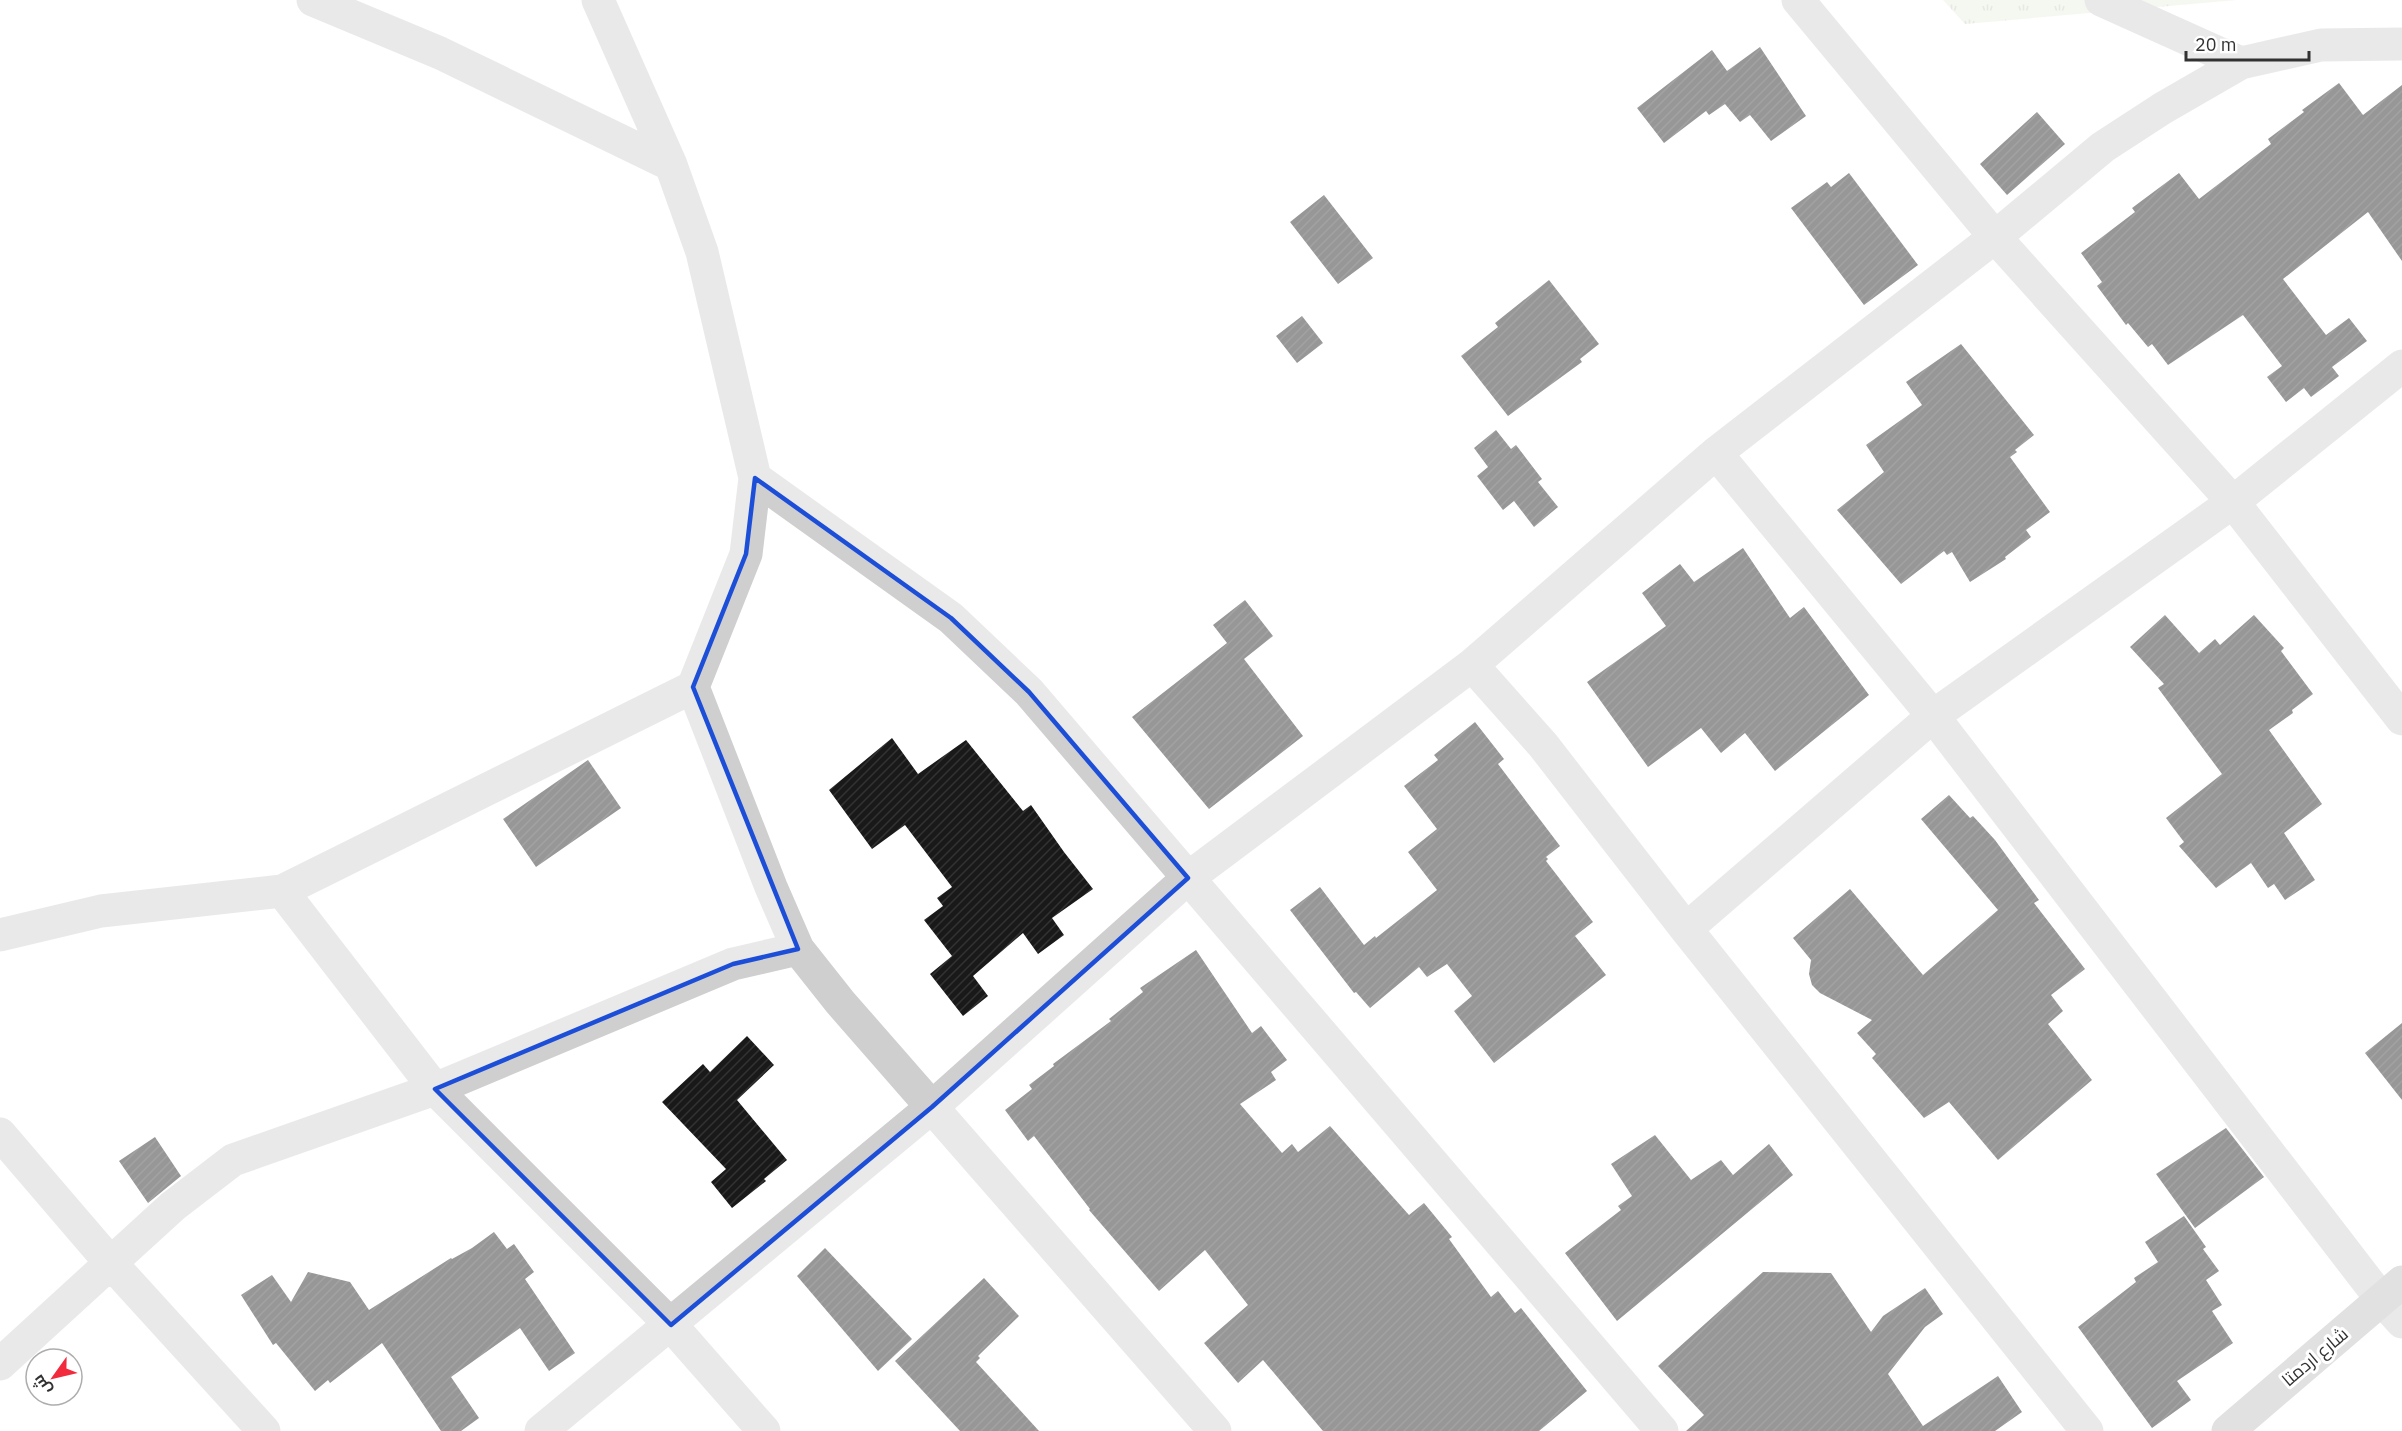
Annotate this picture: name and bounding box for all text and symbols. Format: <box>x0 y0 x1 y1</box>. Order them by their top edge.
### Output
scale bar <box>2186 24 2309 62</box>
text: 20 m <box>2195 33 2237 56</box>
street label: شارع اردمتا <box>2277 1322 2353 1392</box>
north arrow <box>24 1347 84 1407</box>
text: ش <box>28 1371 56 1399</box>

